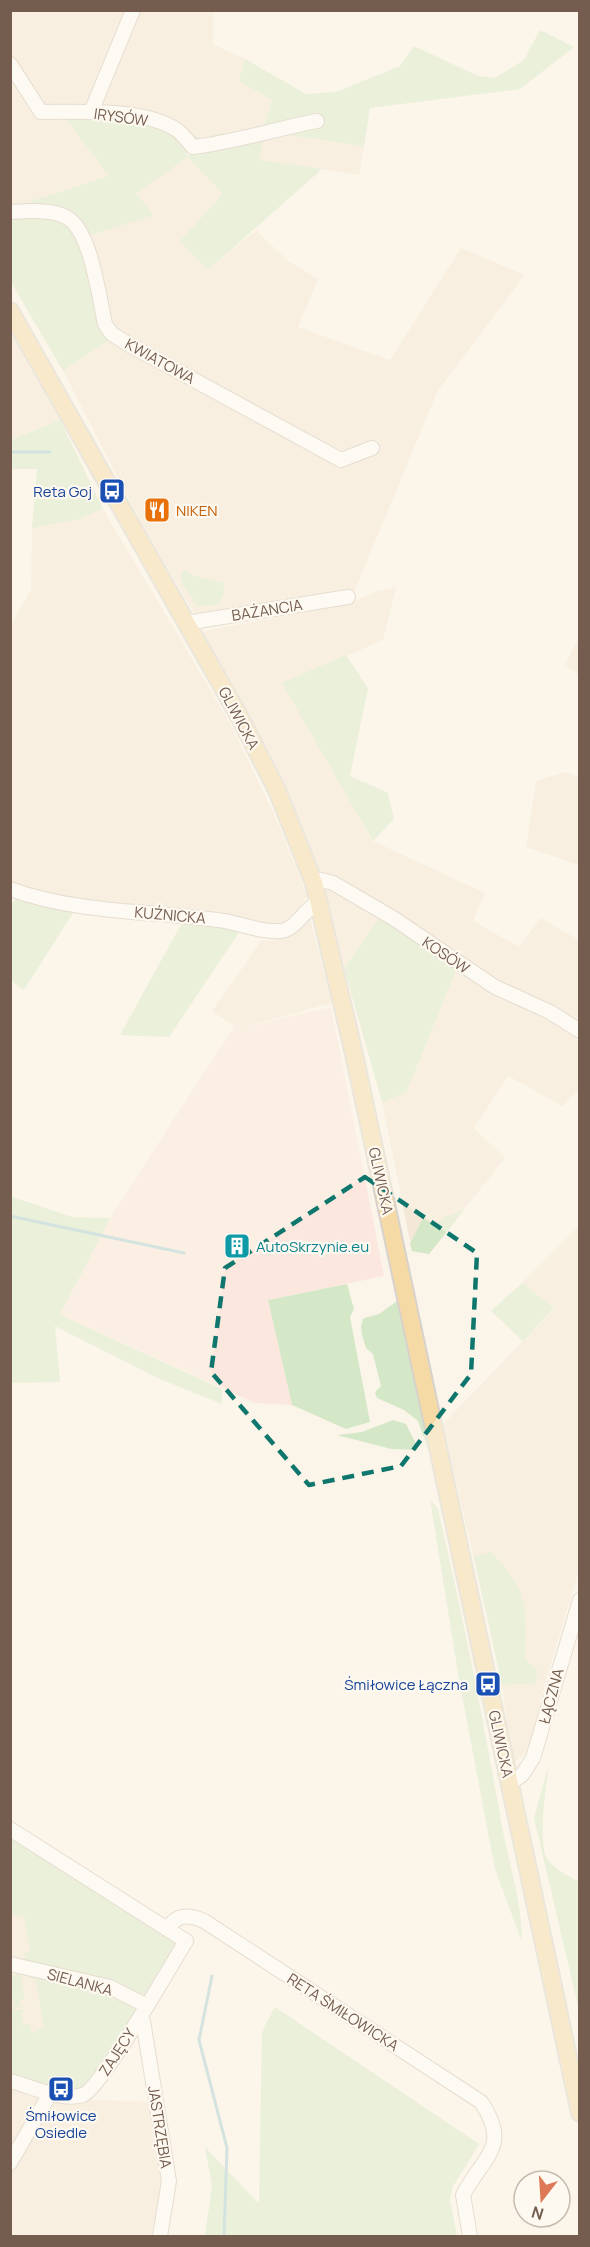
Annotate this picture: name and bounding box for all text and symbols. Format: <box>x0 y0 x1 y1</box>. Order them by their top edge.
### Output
street label: IRYSÓW <box>93 103 149 131</box>
street label: KWIATOWA <box>121 333 199 389</box>
bus stop icon: Reta Goj <box>97 476 127 506</box>
place label: Reta Goj <box>33 481 92 502</box>
restaurant icon: NIKEN <box>142 495 172 525</box>
place label: NIKEN <box>176 500 218 521</box>
street label: BAŻANCIA <box>230 594 304 626</box>
street label: GLIWICKA <box>214 683 265 754</box>
street label: KUŹNICKA <box>133 901 207 929</box>
street label: KOSÓW <box>418 931 474 979</box>
street label: GLIWICKA <box>364 1145 398 1217</box>
building icon: AutoSkrzynie.eu <box>222 1231 252 1261</box>
place label: AutoSkrzynie.eu <box>256 1236 369 1257</box>
street label: ŁĄCZNA <box>534 1665 569 1726</box>
bus stop icon: Śmiłowice Łączna <box>473 1669 503 1699</box>
place label: Śmiłowice Łączna <box>344 1674 468 1695</box>
street label: GLIWICKA <box>484 1708 518 1780</box>
street label: SIELANKA <box>45 1963 116 2001</box>
street label: RETA ŚMIŁOWICKA <box>283 1968 403 2056</box>
street label: ZAJĘCY <box>94 2024 141 2080</box>
bus stop icon: Śmiłowice Osiedle <box>46 2074 76 2104</box>
street label: JASTRZĘBIA <box>143 2084 177 2170</box>
place label: Śmiłowice Osiedle <box>25 2105 97 2143</box>
north arrow <box>512 2169 572 2229</box>
text: N <box>529 2201 546 2226</box>

